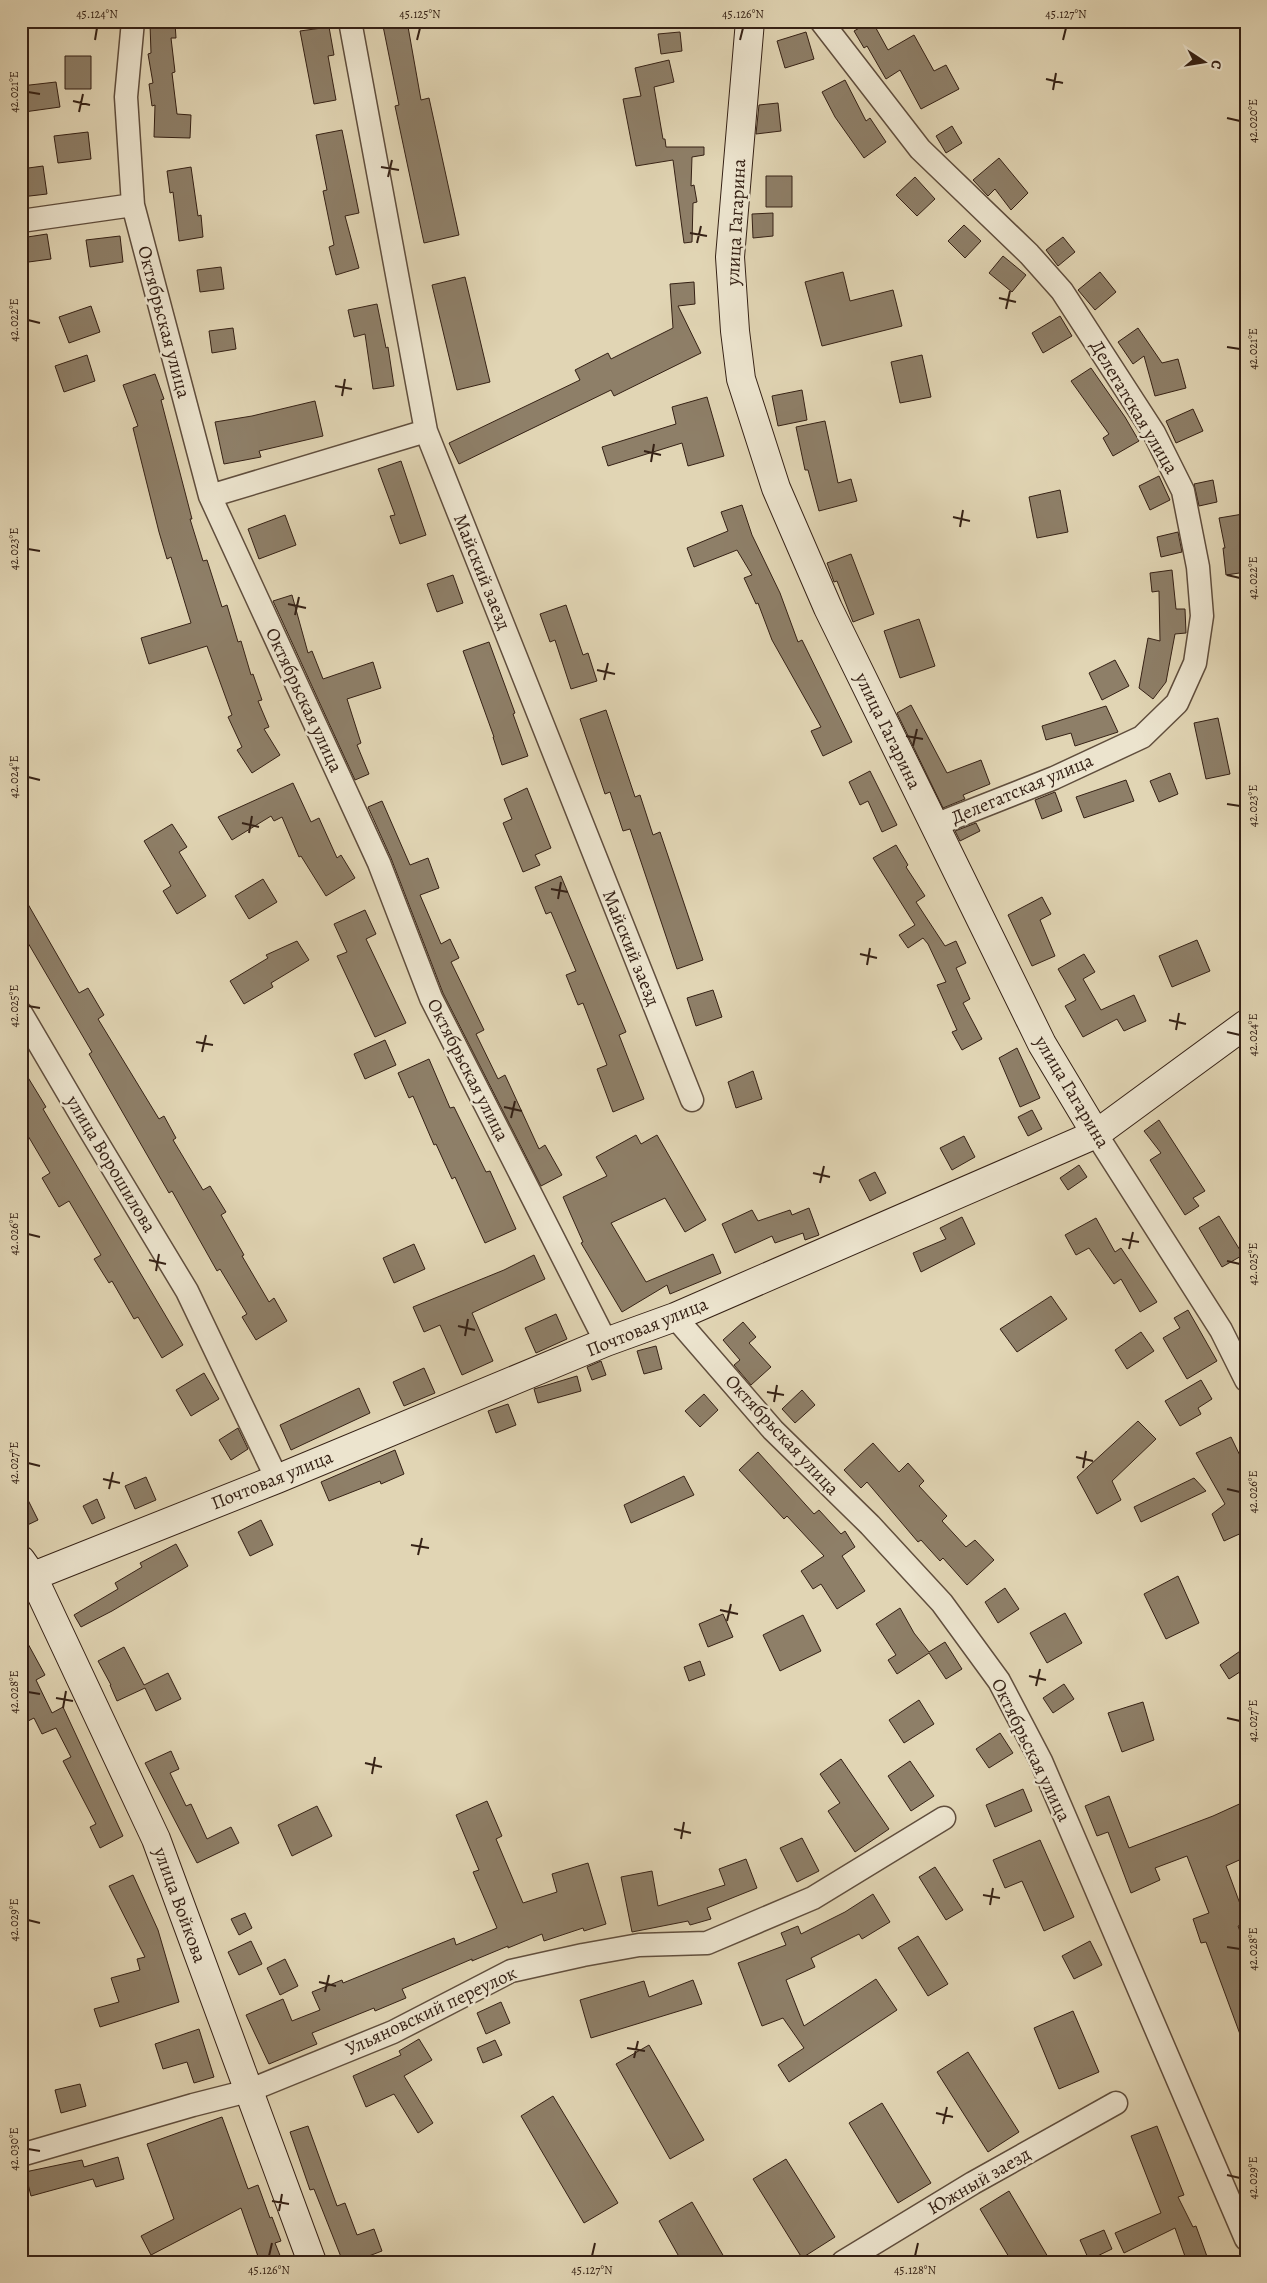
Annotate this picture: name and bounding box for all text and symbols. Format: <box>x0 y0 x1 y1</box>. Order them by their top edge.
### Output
text: 45.124°N <box>76 6 118 22</box>
text: 45.125°N <box>399 6 441 22</box>
text: 45.126°N <box>722 6 764 22</box>
text: 45.127°N <box>1045 6 1087 22</box>
north arrow <box>1180 38 1230 88</box>
text: С <box>1206 58 1226 71</box>
text: 42.021°E <box>6 71 22 113</box>
text: 42.020°E <box>1245 99 1261 143</box>
street label: улица Гагарина <box>720 158 752 287</box>
street label: Октябрьская улица <box>131 243 197 401</box>
text: 42.022°E <box>6 298 22 342</box>
text: 42.021°E <box>1245 328 1261 370</box>
street label: Делегатская улица <box>1084 335 1184 479</box>
street label: Майский заезд <box>447 510 517 634</box>
text: 42.023°E <box>6 528 22 570</box>
text: 42.022°E <box>1245 556 1261 600</box>
street label: Октябрьская улица <box>259 623 349 777</box>
street label: улица Гагарина <box>848 667 928 794</box>
street label: Делегатская улица <box>947 747 1097 831</box>
text: 42.024°E <box>6 755 22 799</box>
text: 42.023°E <box>1245 785 1261 827</box>
street label: Майский заезд <box>596 886 666 1010</box>
text: 42.025°E <box>6 985 22 1027</box>
street label: Октябрьская улица <box>421 994 515 1146</box>
text: 42.024°E <box>1245 1013 1261 1057</box>
street label: улица Гагарина <box>1028 1030 1116 1153</box>
street label: улица Ворошилова <box>59 1090 162 1238</box>
text: 42.026°E <box>6 1212 22 1256</box>
text: 42.025°E <box>1245 1243 1261 1285</box>
street label: Почтовая улица <box>582 1291 712 1363</box>
street label: Октябрьская улица <box>719 1369 845 1501</box>
text: 42.027°E <box>6 1442 22 1484</box>
street label: Почтовая улица <box>207 1444 337 1516</box>
text: 42.026°E <box>1245 1470 1261 1514</box>
text: 42.028°E <box>6 1670 22 1714</box>
street label: Октябрьская улица <box>985 1674 1077 1826</box>
text: 42.027°E <box>1245 1700 1261 1742</box>
street label: улица Войкова <box>147 1843 213 1967</box>
text: 42.029°E <box>6 1898 22 1942</box>
text: 42.028°E <box>1245 1927 1261 1971</box>
street label: Ульяновский переулок <box>341 1960 521 2062</box>
text: 42.030°E <box>6 2127 22 2171</box>
street label: Южный заезд <box>923 2141 1035 2221</box>
text: 42.029°E <box>1245 2156 1261 2200</box>
text: 45.126°N <box>248 2262 290 2278</box>
text: 45.127°N <box>571 2262 613 2278</box>
text: 45.128°N <box>894 2262 936 2278</box>

